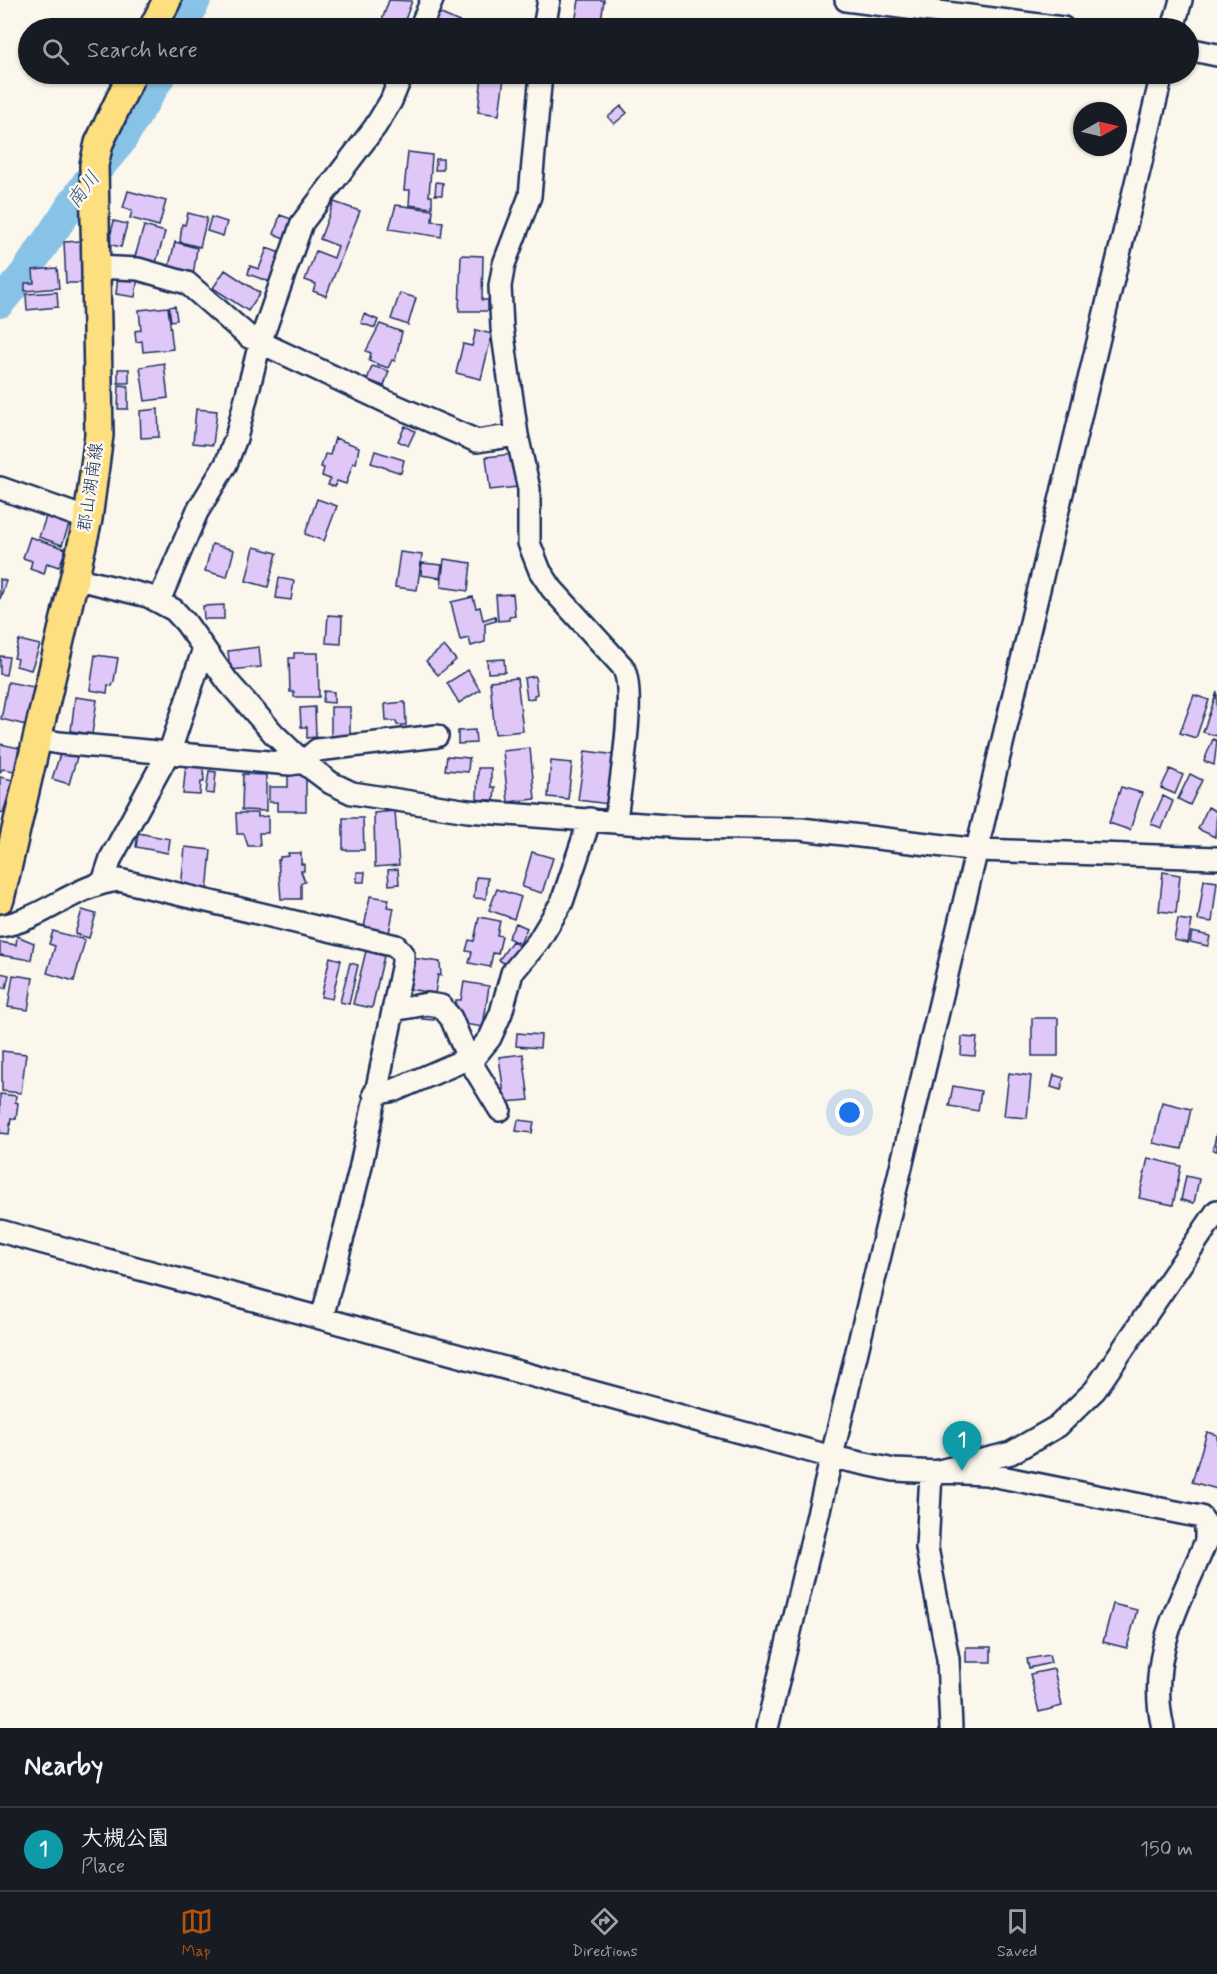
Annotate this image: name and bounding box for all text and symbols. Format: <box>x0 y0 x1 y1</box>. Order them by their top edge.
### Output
search box <box>18 18 1199 84</box>
icon: search <box>39 35 72 68</box>
text: Search here <box>87 37 198 65</box>
north arrow <box>1073 102 1127 156</box>
water label: 南川 <box>61 166 107 214</box>
street label: 郡山湖南線 <box>73 441 109 533</box>
your location <box>835 1098 864 1127</box>
pin: 1 <box>942 1422 982 1471</box>
text: Nearby <box>24 1750 103 1784</box>
text: 大槻公園 <box>81 1825 169 1853</box>
text: 1 <box>39 1836 48 1863</box>
text: 150 m <box>1140 1836 1193 1863</box>
text: Place <box>81 1853 125 1880</box>
tab: Map <box>180 1905 213 1962</box>
tab: Directions <box>572 1905 638 1962</box>
tab: Saved <box>997 1905 1037 1962</box>

